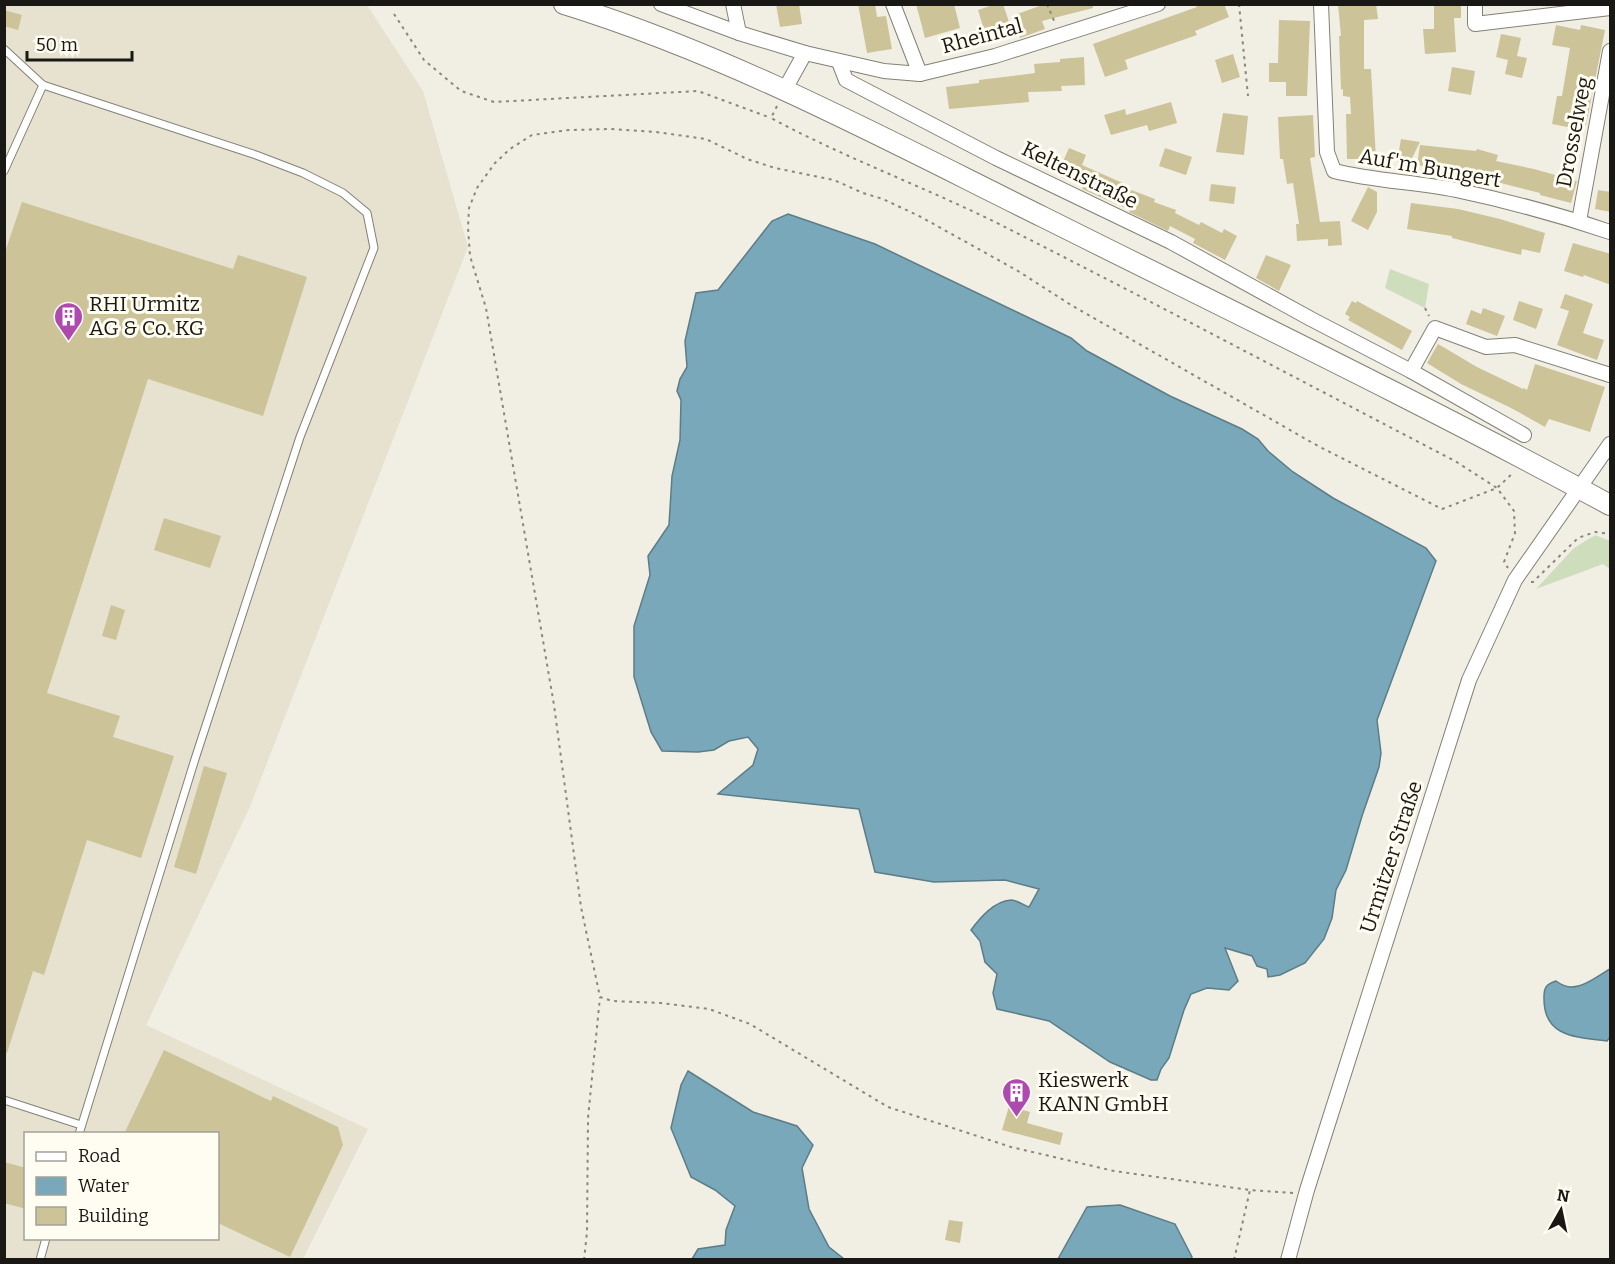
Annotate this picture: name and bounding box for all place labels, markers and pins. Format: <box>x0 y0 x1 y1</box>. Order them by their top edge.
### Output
place label: RHI Urmitz AG & Co. KG <box>89 291 204 341</box>
building icon: RHI Urmitz AG & Co. KG <box>52 300 84 342</box>
place label: Kieswerk KANN GmbH <box>1038 1067 1169 1117</box>
building icon: Kieswerk KANN GmbH <box>1001 1076 1033 1118</box>

